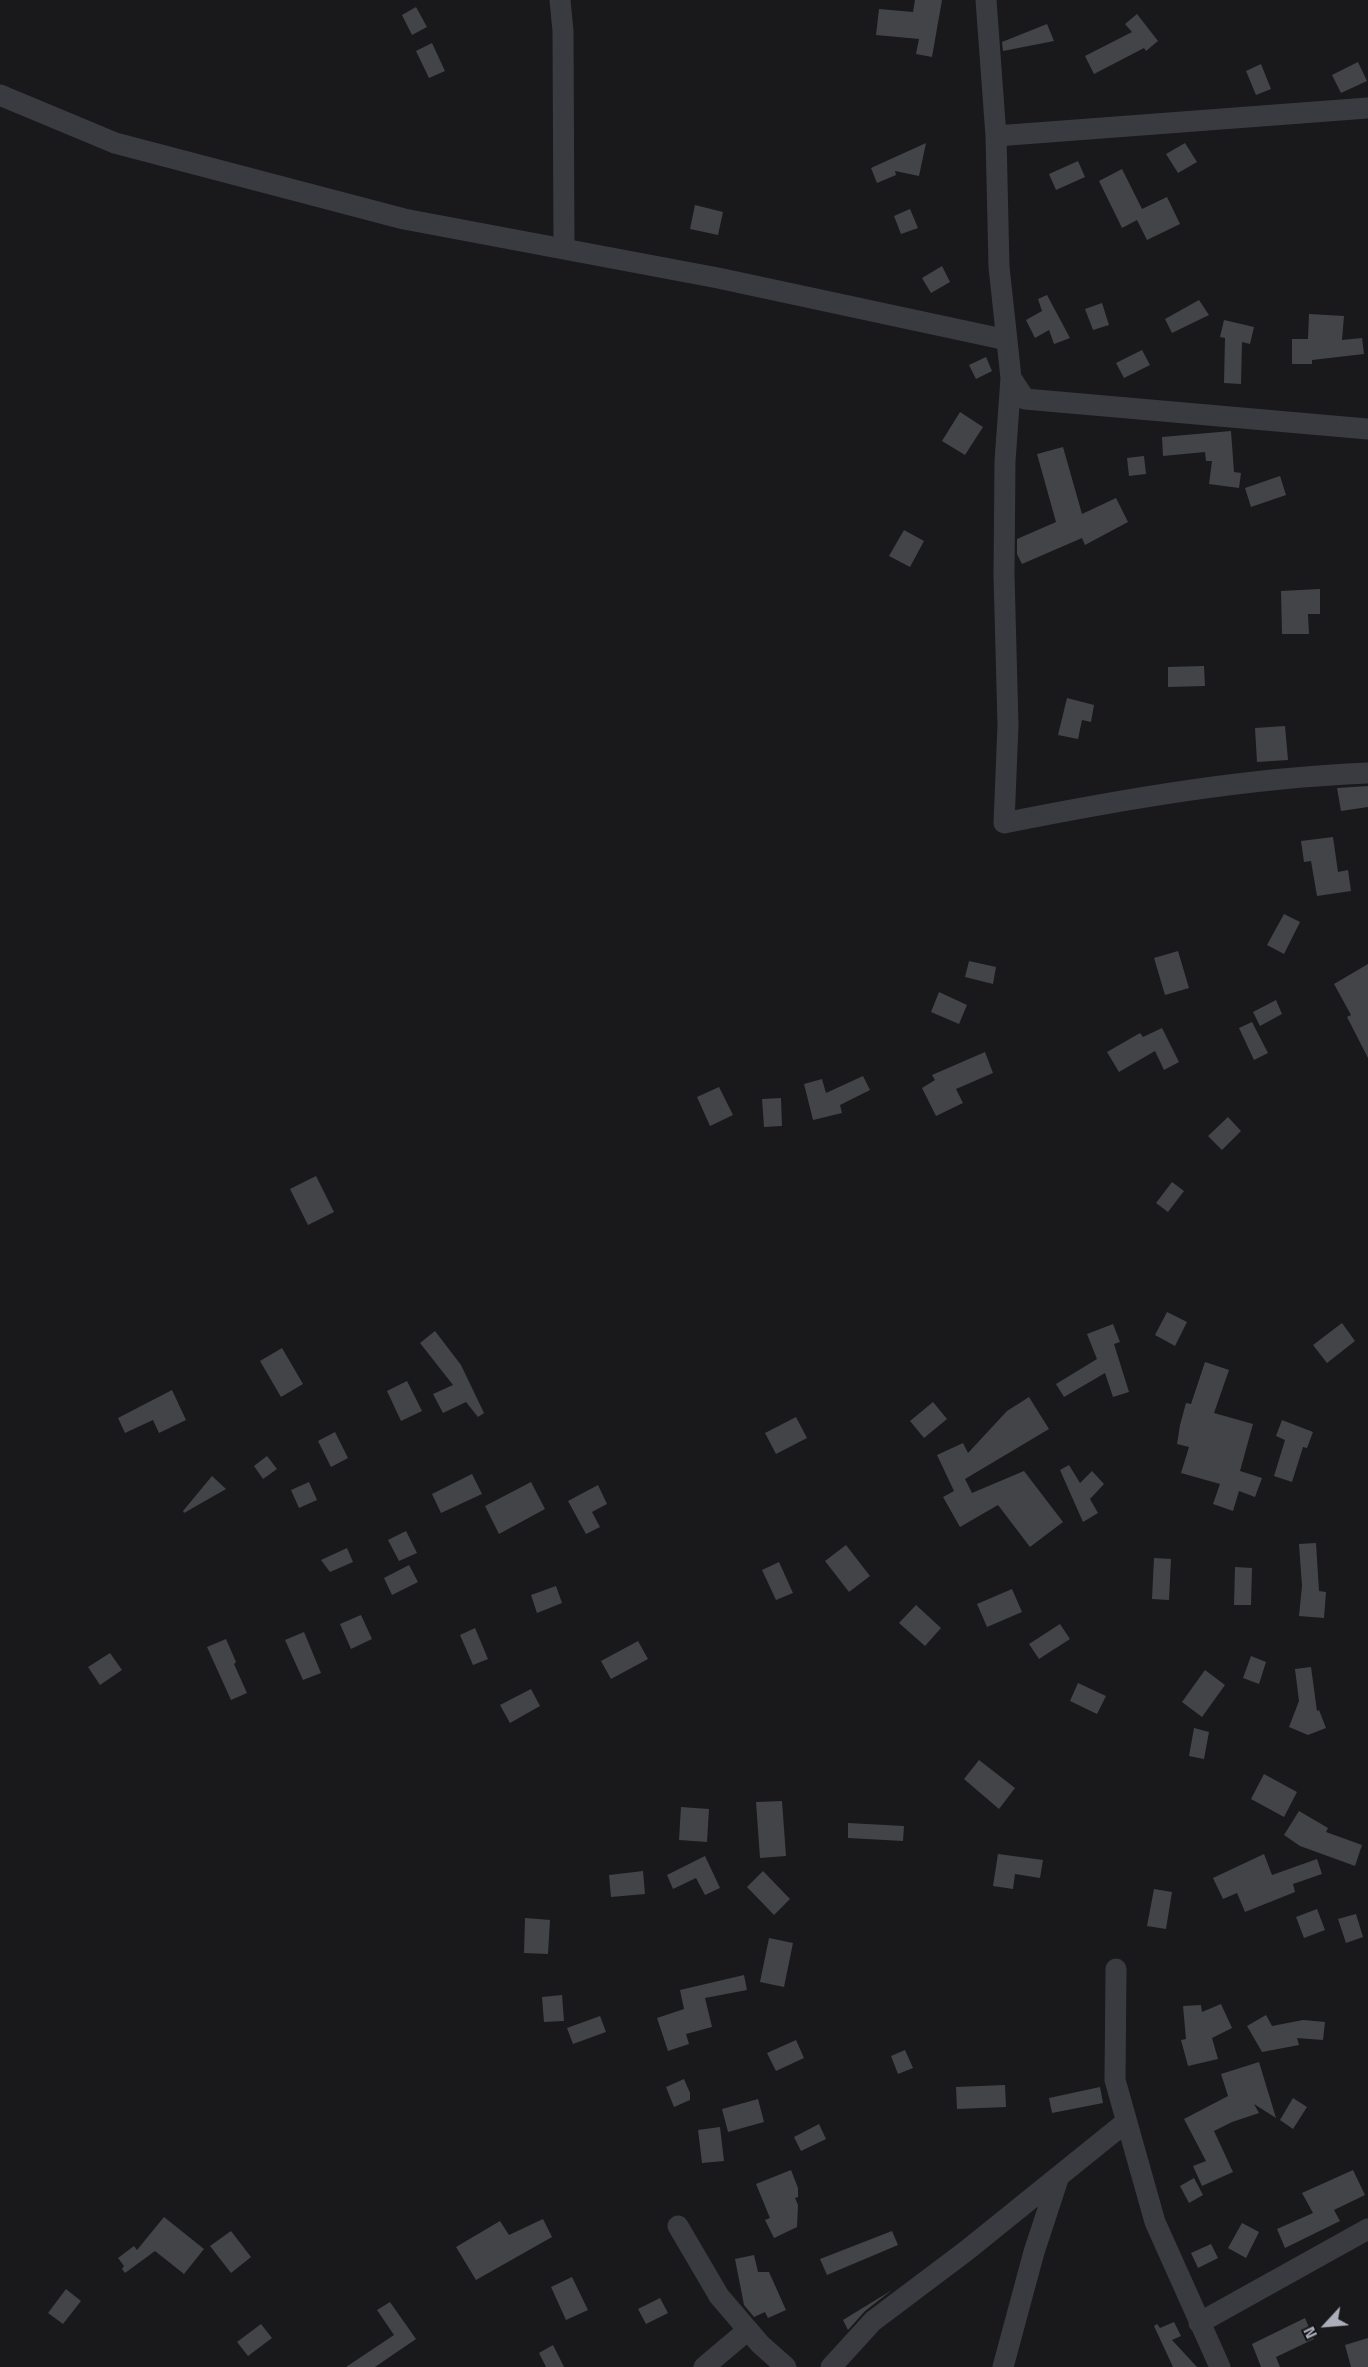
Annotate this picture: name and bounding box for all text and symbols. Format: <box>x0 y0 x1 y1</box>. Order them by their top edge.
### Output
north arrow <box>1296 2295 1356 2355</box>
text: N <box>1297 2323 1323 2343</box>

